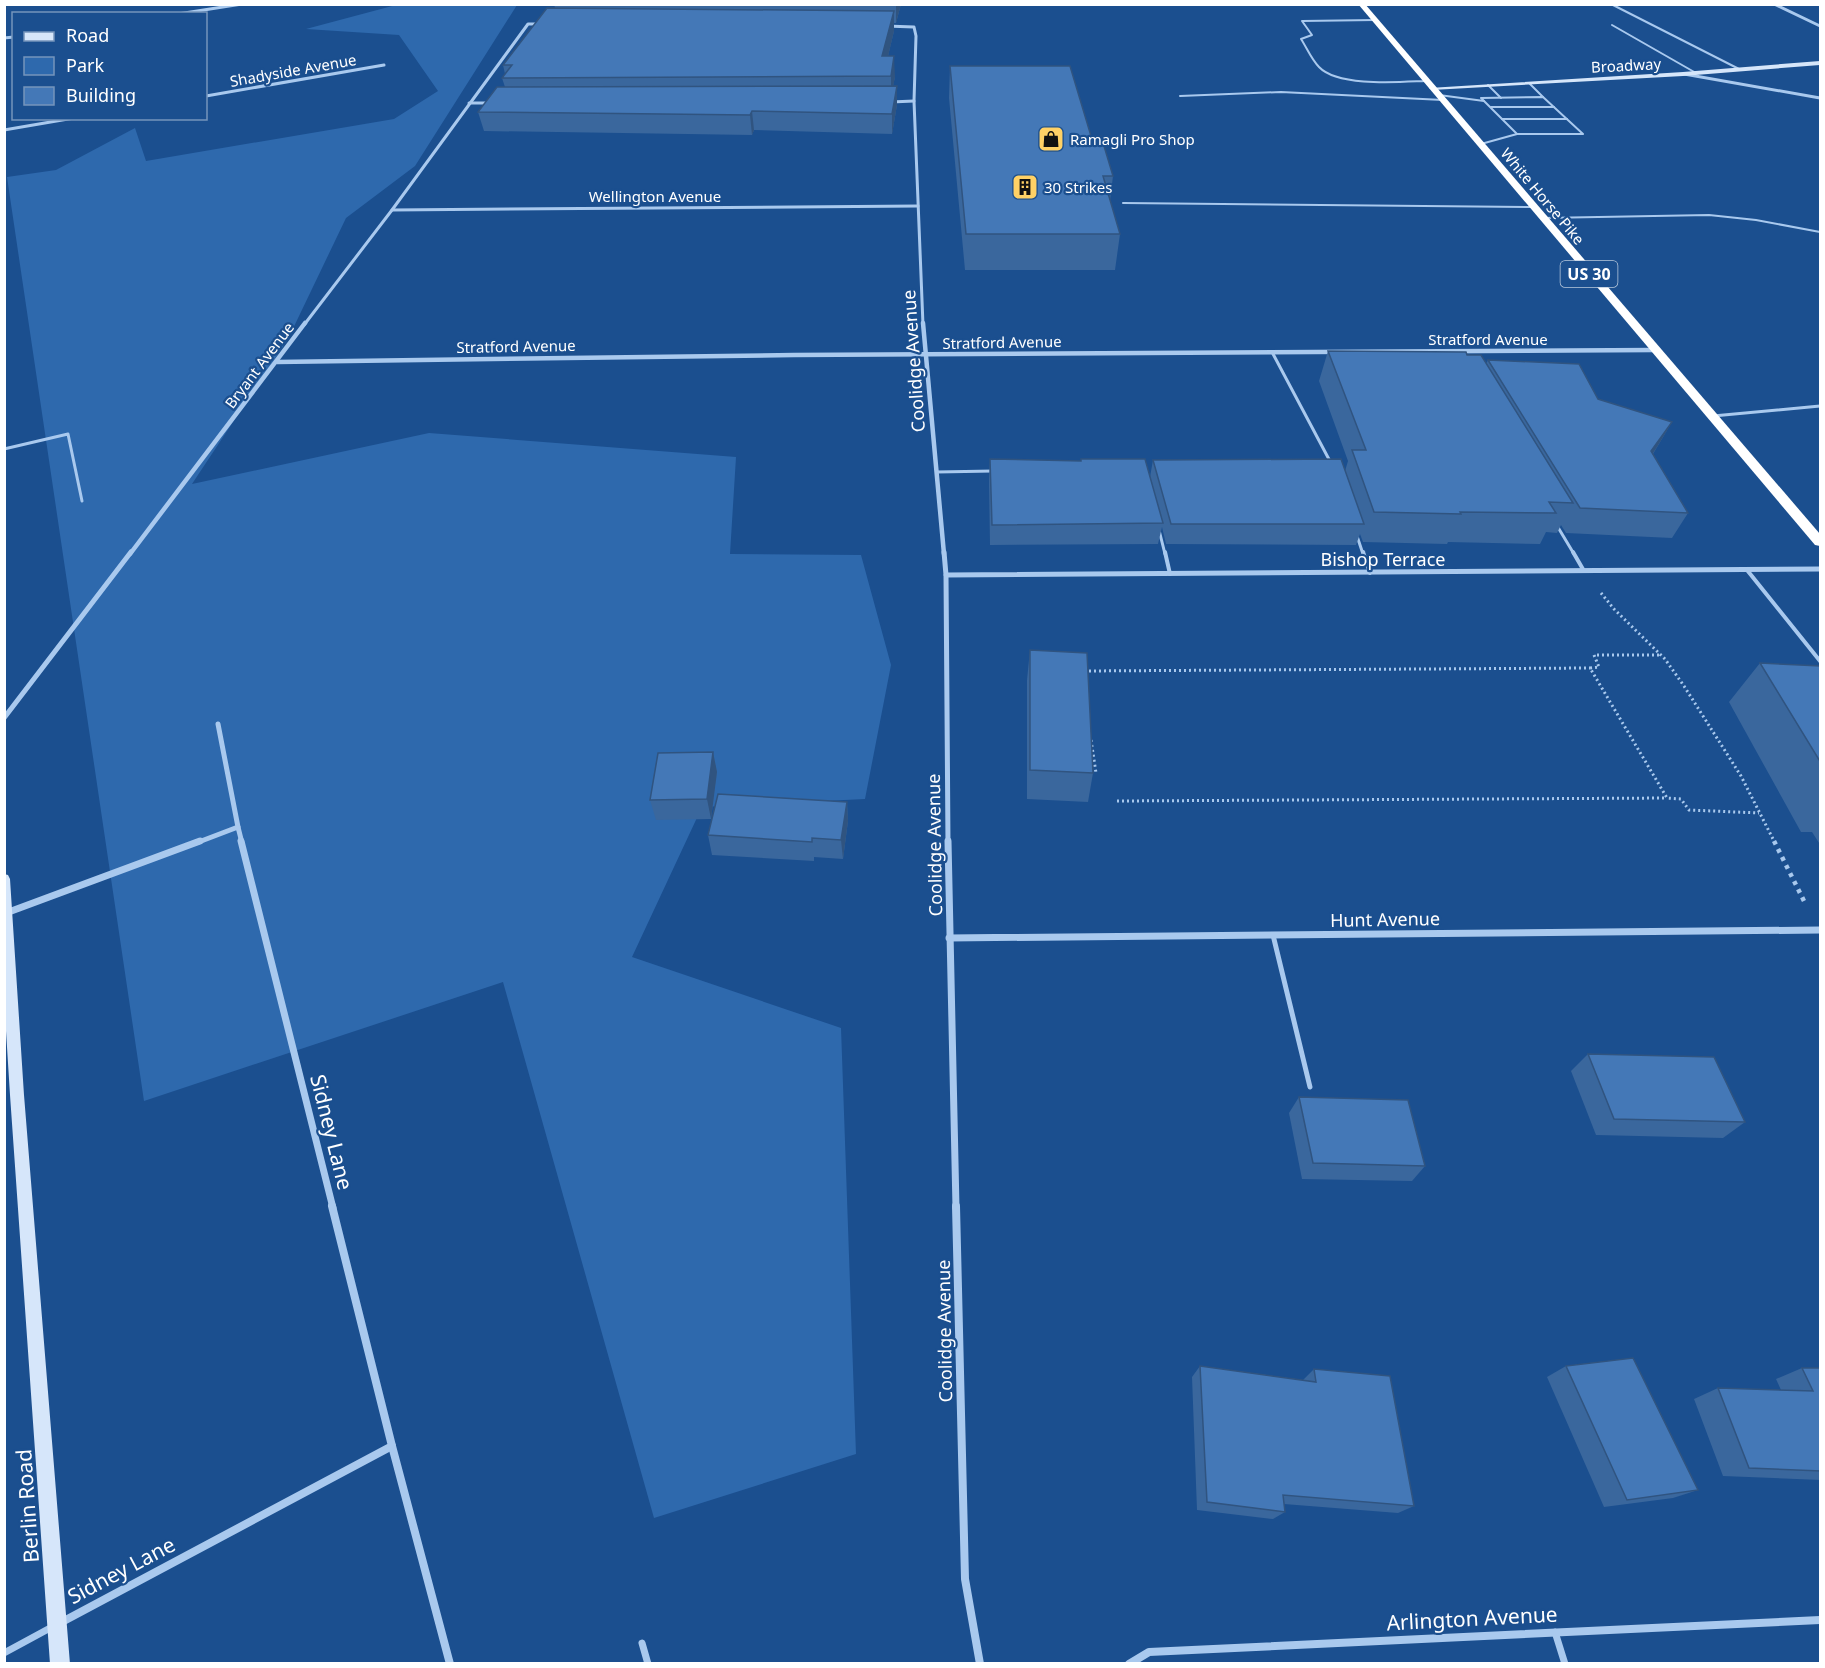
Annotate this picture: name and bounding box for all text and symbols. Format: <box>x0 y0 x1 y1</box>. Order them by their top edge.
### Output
legend <box>12 12 207 120</box>
text: Road <box>66 23 109 47</box>
street label: Shadyside Avenue <box>228 49 358 91</box>
text: Park <box>66 53 104 77</box>
street label: Broadway <box>1590 53 1662 77</box>
text: Building <box>66 83 136 107</box>
shop icon: Ramagli Pro Shop <box>1036 124 1066 154</box>
place label: Ramagli Pro Shop <box>1070 129 1195 149</box>
street label: White Horse Pike <box>1497 144 1589 248</box>
building icon: 30 Strikes <box>1010 172 1040 202</box>
place label: 30 Strikes <box>1044 177 1112 197</box>
street label: Wellington Avenue <box>589 186 721 206</box>
road number: US 30 <box>1560 261 1618 287</box>
street label: Coolidge Avenue <box>896 289 930 433</box>
street label: Bryant Avenue <box>220 318 298 412</box>
street label: Stratford Avenue <box>1428 329 1548 349</box>
street label: Stratford Avenue <box>942 331 1062 353</box>
street label: Stratford Avenue <box>456 335 576 357</box>
street label: Bishop Terrace <box>1320 547 1446 571</box>
street label: Coolidge Avenue <box>921 773 947 917</box>
street label: Hunt Avenue <box>1330 906 1440 932</box>
street label: Sidney Lane <box>304 1071 360 1193</box>
street label: Coolidge Avenue <box>931 1259 957 1403</box>
street label: Berlin Road <box>9 1448 45 1564</box>
street label: Sidney Lane <box>62 1530 180 1610</box>
street label: Arlington Avenue <box>1386 1600 1558 1636</box>

